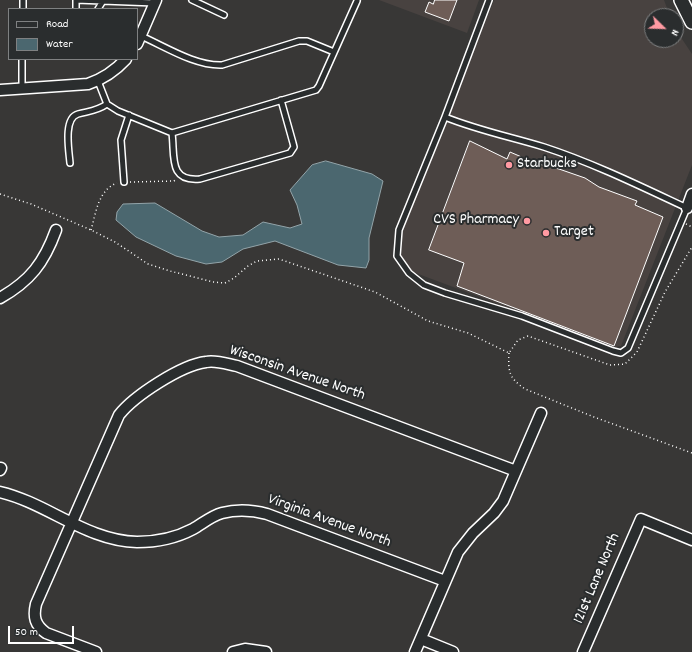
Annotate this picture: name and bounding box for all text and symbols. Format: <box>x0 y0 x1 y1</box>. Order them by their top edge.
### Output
legend <box>8 8 138 60</box>
north arrow <box>644 8 684 48</box>
text: Road <box>46 16 68 33</box>
text: N <box>666 27 683 38</box>
text: Water <box>46 36 73 53</box>
place label: Starbucks <box>517 155 577 175</box>
marker: Starbucks <box>504 160 514 170</box>
place label: CVS Pharmacy <box>433 211 519 231</box>
marker: CVS Pharmacy <box>522 216 532 226</box>
place label: Target <box>554 223 594 243</box>
marker: Target <box>541 228 551 238</box>
street label: Wisconsin Avenue North <box>227 342 367 406</box>
street label: Virginia Avenue North <box>265 491 393 553</box>
street label: 121st Lane North <box>570 531 626 627</box>
scale bar <box>10 618 76 644</box>
text: 50 m <box>15 624 38 641</box>

